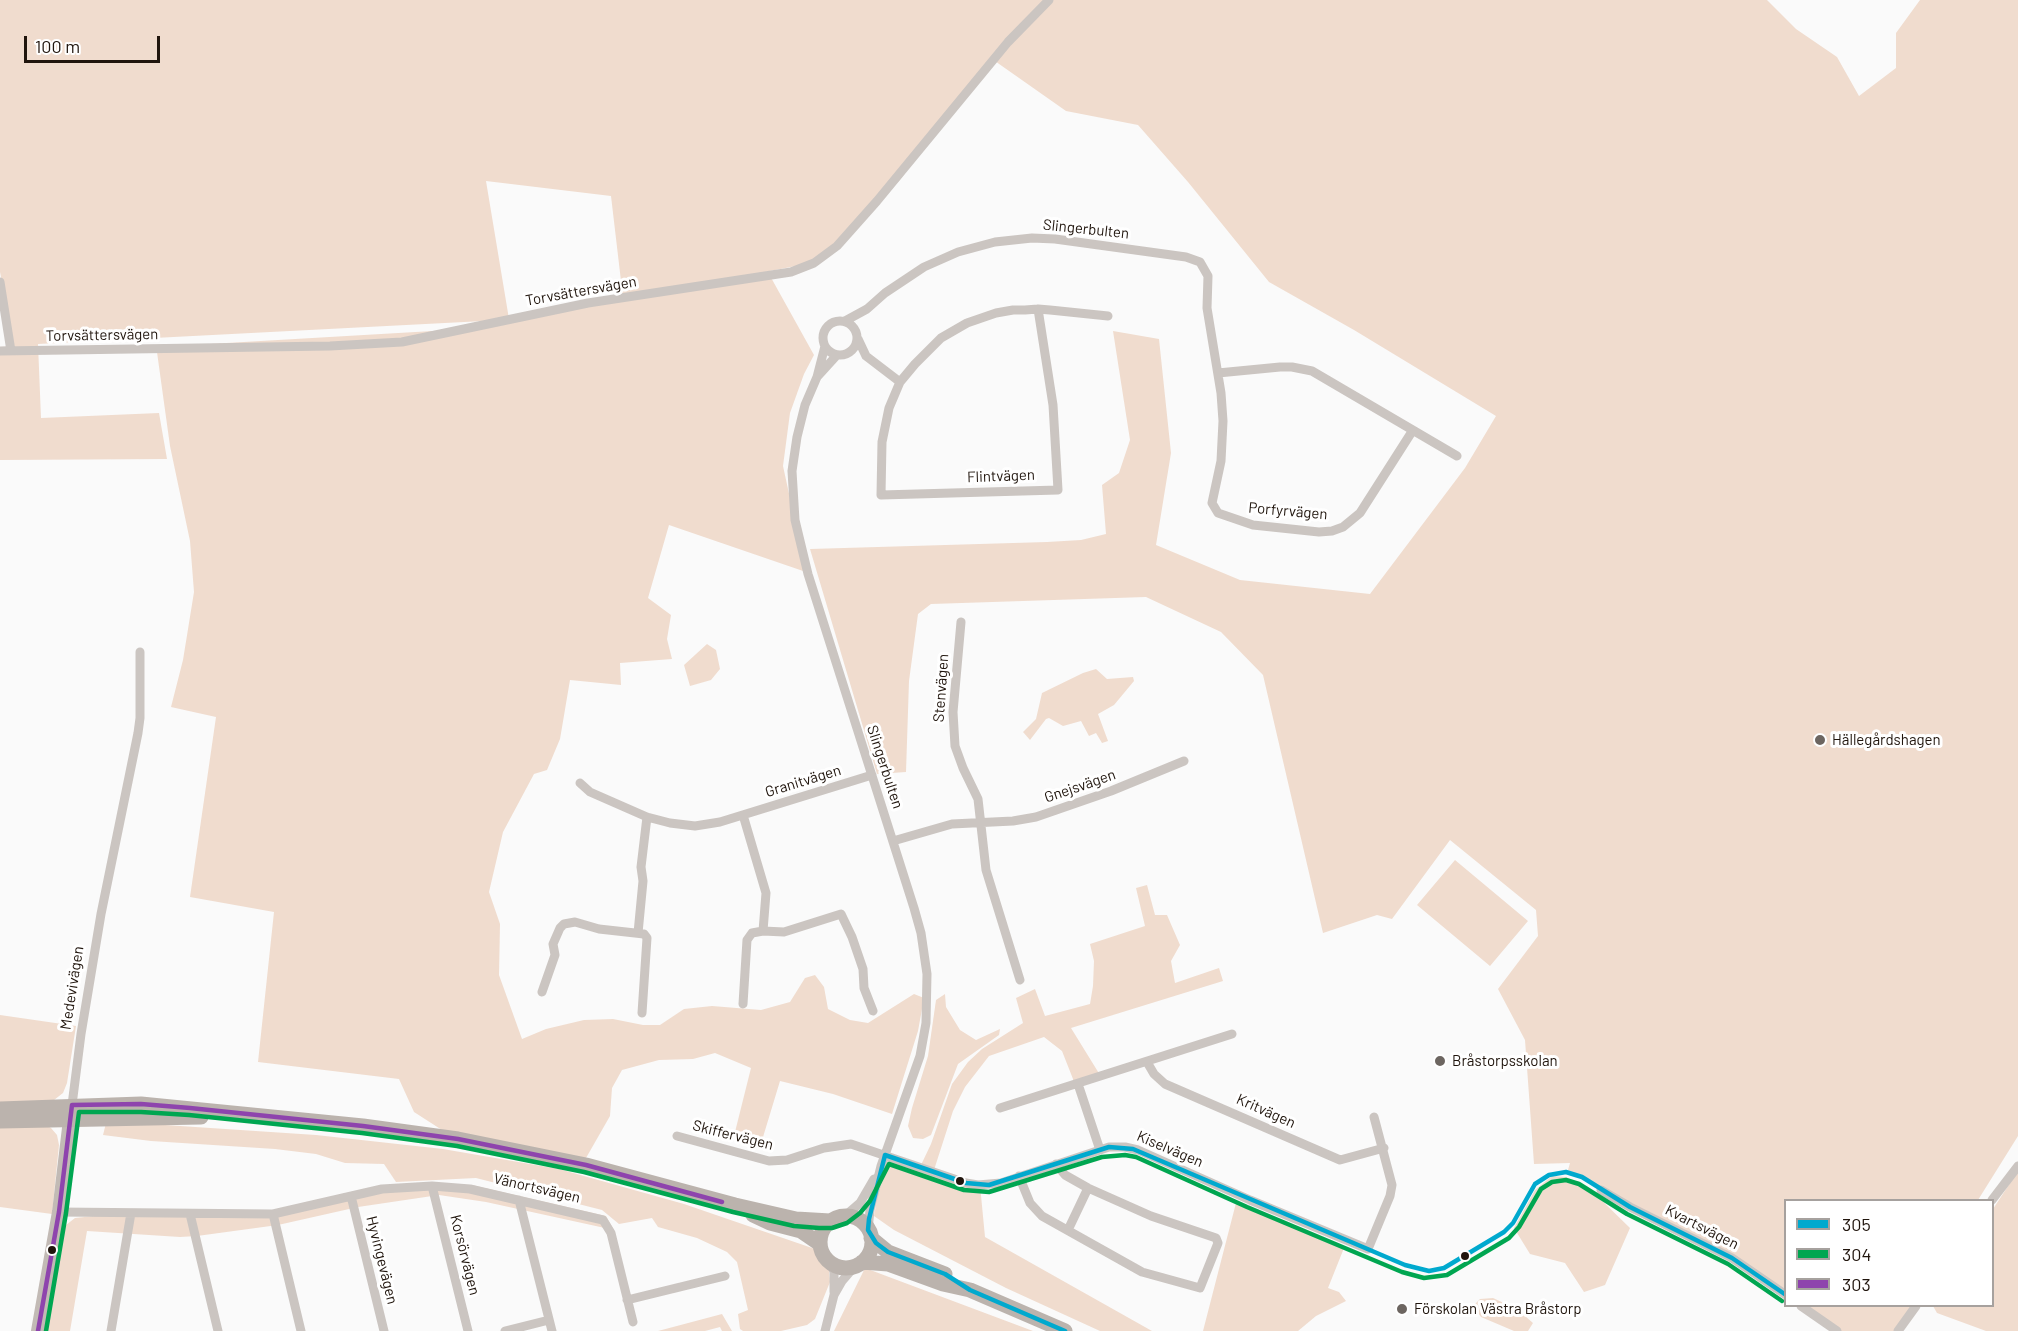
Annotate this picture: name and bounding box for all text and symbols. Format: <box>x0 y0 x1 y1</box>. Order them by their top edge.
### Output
scale bar <box>27 24 164 62</box>
text: 100 m <box>35 35 80 57</box>
street label: Slingerbulten <box>1042 216 1130 242</box>
street label: Torvsättersvägen <box>524 272 638 310</box>
street label: Torvsättersvägen <box>46 325 158 345</box>
street label: Flintvägen <box>967 466 1035 486</box>
street label: Porfyrvägen <box>1248 499 1328 523</box>
street label: Stenvägen <box>930 653 952 723</box>
street label: Slingerbulten <box>863 723 907 811</box>
place label: Hällegårdshagen <box>1832 731 1941 749</box>
marker: Hällegårdshagen <box>1813 733 1827 747</box>
street label: Granitvägen <box>763 761 843 801</box>
street label: Gnejsvägen <box>1042 765 1118 807</box>
street label: Medevivägen <box>57 945 87 1031</box>
place label: Bråstorpsskolan <box>1452 1052 1558 1070</box>
marker: Bråstorpsskolan <box>1433 1054 1447 1068</box>
street label: Kritvägen <box>1234 1090 1298 1132</box>
street label: Skiffervägen <box>691 1116 775 1154</box>
street label: Kiselvägen <box>1134 1127 1206 1171</box>
street label: Vänortsvägen <box>492 1169 582 1207</box>
unlabelled marker <box>954 1175 966 1187</box>
legend <box>1784 1199 1994 1307</box>
street label: Kvartsvägen <box>1662 1201 1742 1253</box>
street label: Korsörvägen <box>446 1213 484 1297</box>
text: 305 <box>1842 1213 1871 1235</box>
street label: Hyvingevägen <box>362 1214 402 1306</box>
text: 304 <box>1842 1243 1871 1265</box>
unlabelled marker <box>46 1244 58 1256</box>
unlabelled marker <box>1459 1250 1471 1262</box>
text: 303 <box>1842 1273 1871 1295</box>
place label: Förskolan Västra Bråstorp <box>1414 1300 1582 1318</box>
marker: Förskolan Västra Bråstorp <box>1395 1302 1409 1316</box>

